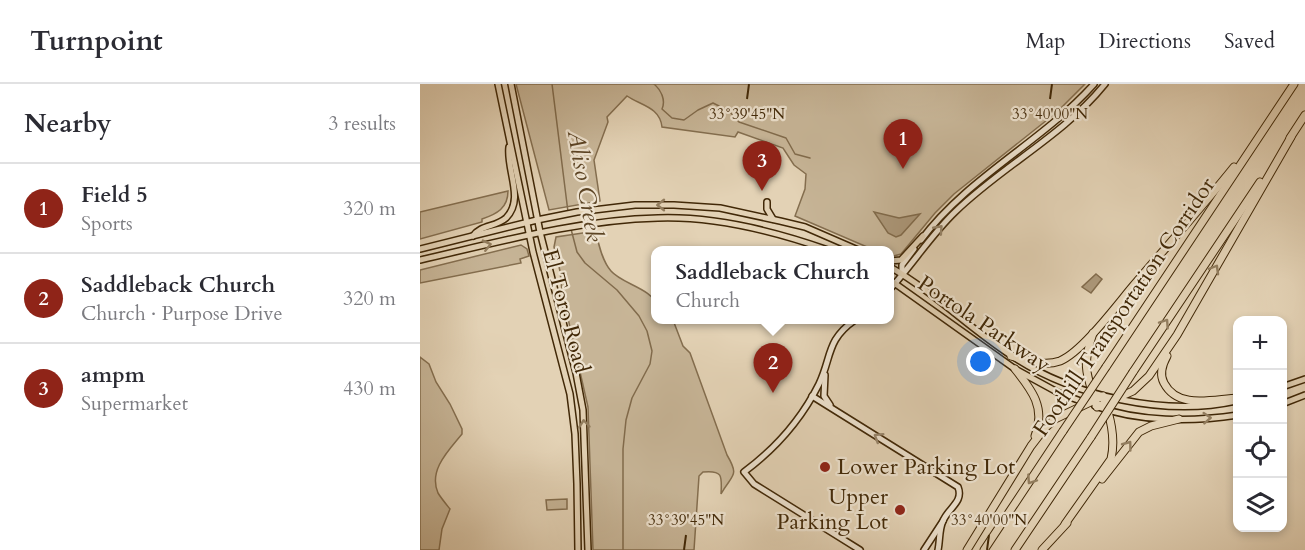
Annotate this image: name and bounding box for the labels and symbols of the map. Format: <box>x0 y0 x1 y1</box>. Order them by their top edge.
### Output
text: 33°39'45"N <box>709 104 785 124</box>
text: 33°40'00"N <box>1012 104 1088 124</box>
pin: 1 <box>884 120 922 169</box>
water label: Aliso Creek <box>559 126 611 245</box>
pin: 3 <box>742 141 782 191</box>
street label: Foothill Transportation Corridor <box>1026 171 1223 442</box>
one-way arrow <box>657 198 666 211</box>
one-way arrow <box>932 225 943 236</box>
one-way arrow <box>482 239 492 252</box>
street label: El Toro Road <box>535 246 597 377</box>
one-way arrow <box>1208 265 1219 275</box>
street label: Portola Parkway <box>912 269 1056 380</box>
one-way arrow <box>1158 319 1169 330</box>
pin: 2 <box>754 344 792 393</box>
your location <box>966 347 995 376</box>
one-way arrow <box>1203 411 1212 424</box>
one-way arrow <box>578 420 591 429</box>
one-way arrow <box>874 432 884 444</box>
one-way arrow <box>1120 441 1131 452</box>
place label: Lower Parking Lot <box>837 452 1015 482</box>
marker: Lower Parking Lot <box>818 460 832 474</box>
one-way arrow <box>1027 473 1038 484</box>
place label: Upper Parking Lot <box>777 482 889 537</box>
marker: Upper Parking Lot <box>893 503 907 517</box>
text: 33°39'45"N <box>648 510 724 530</box>
text: 33°40'00"N <box>951 510 1027 530</box>

